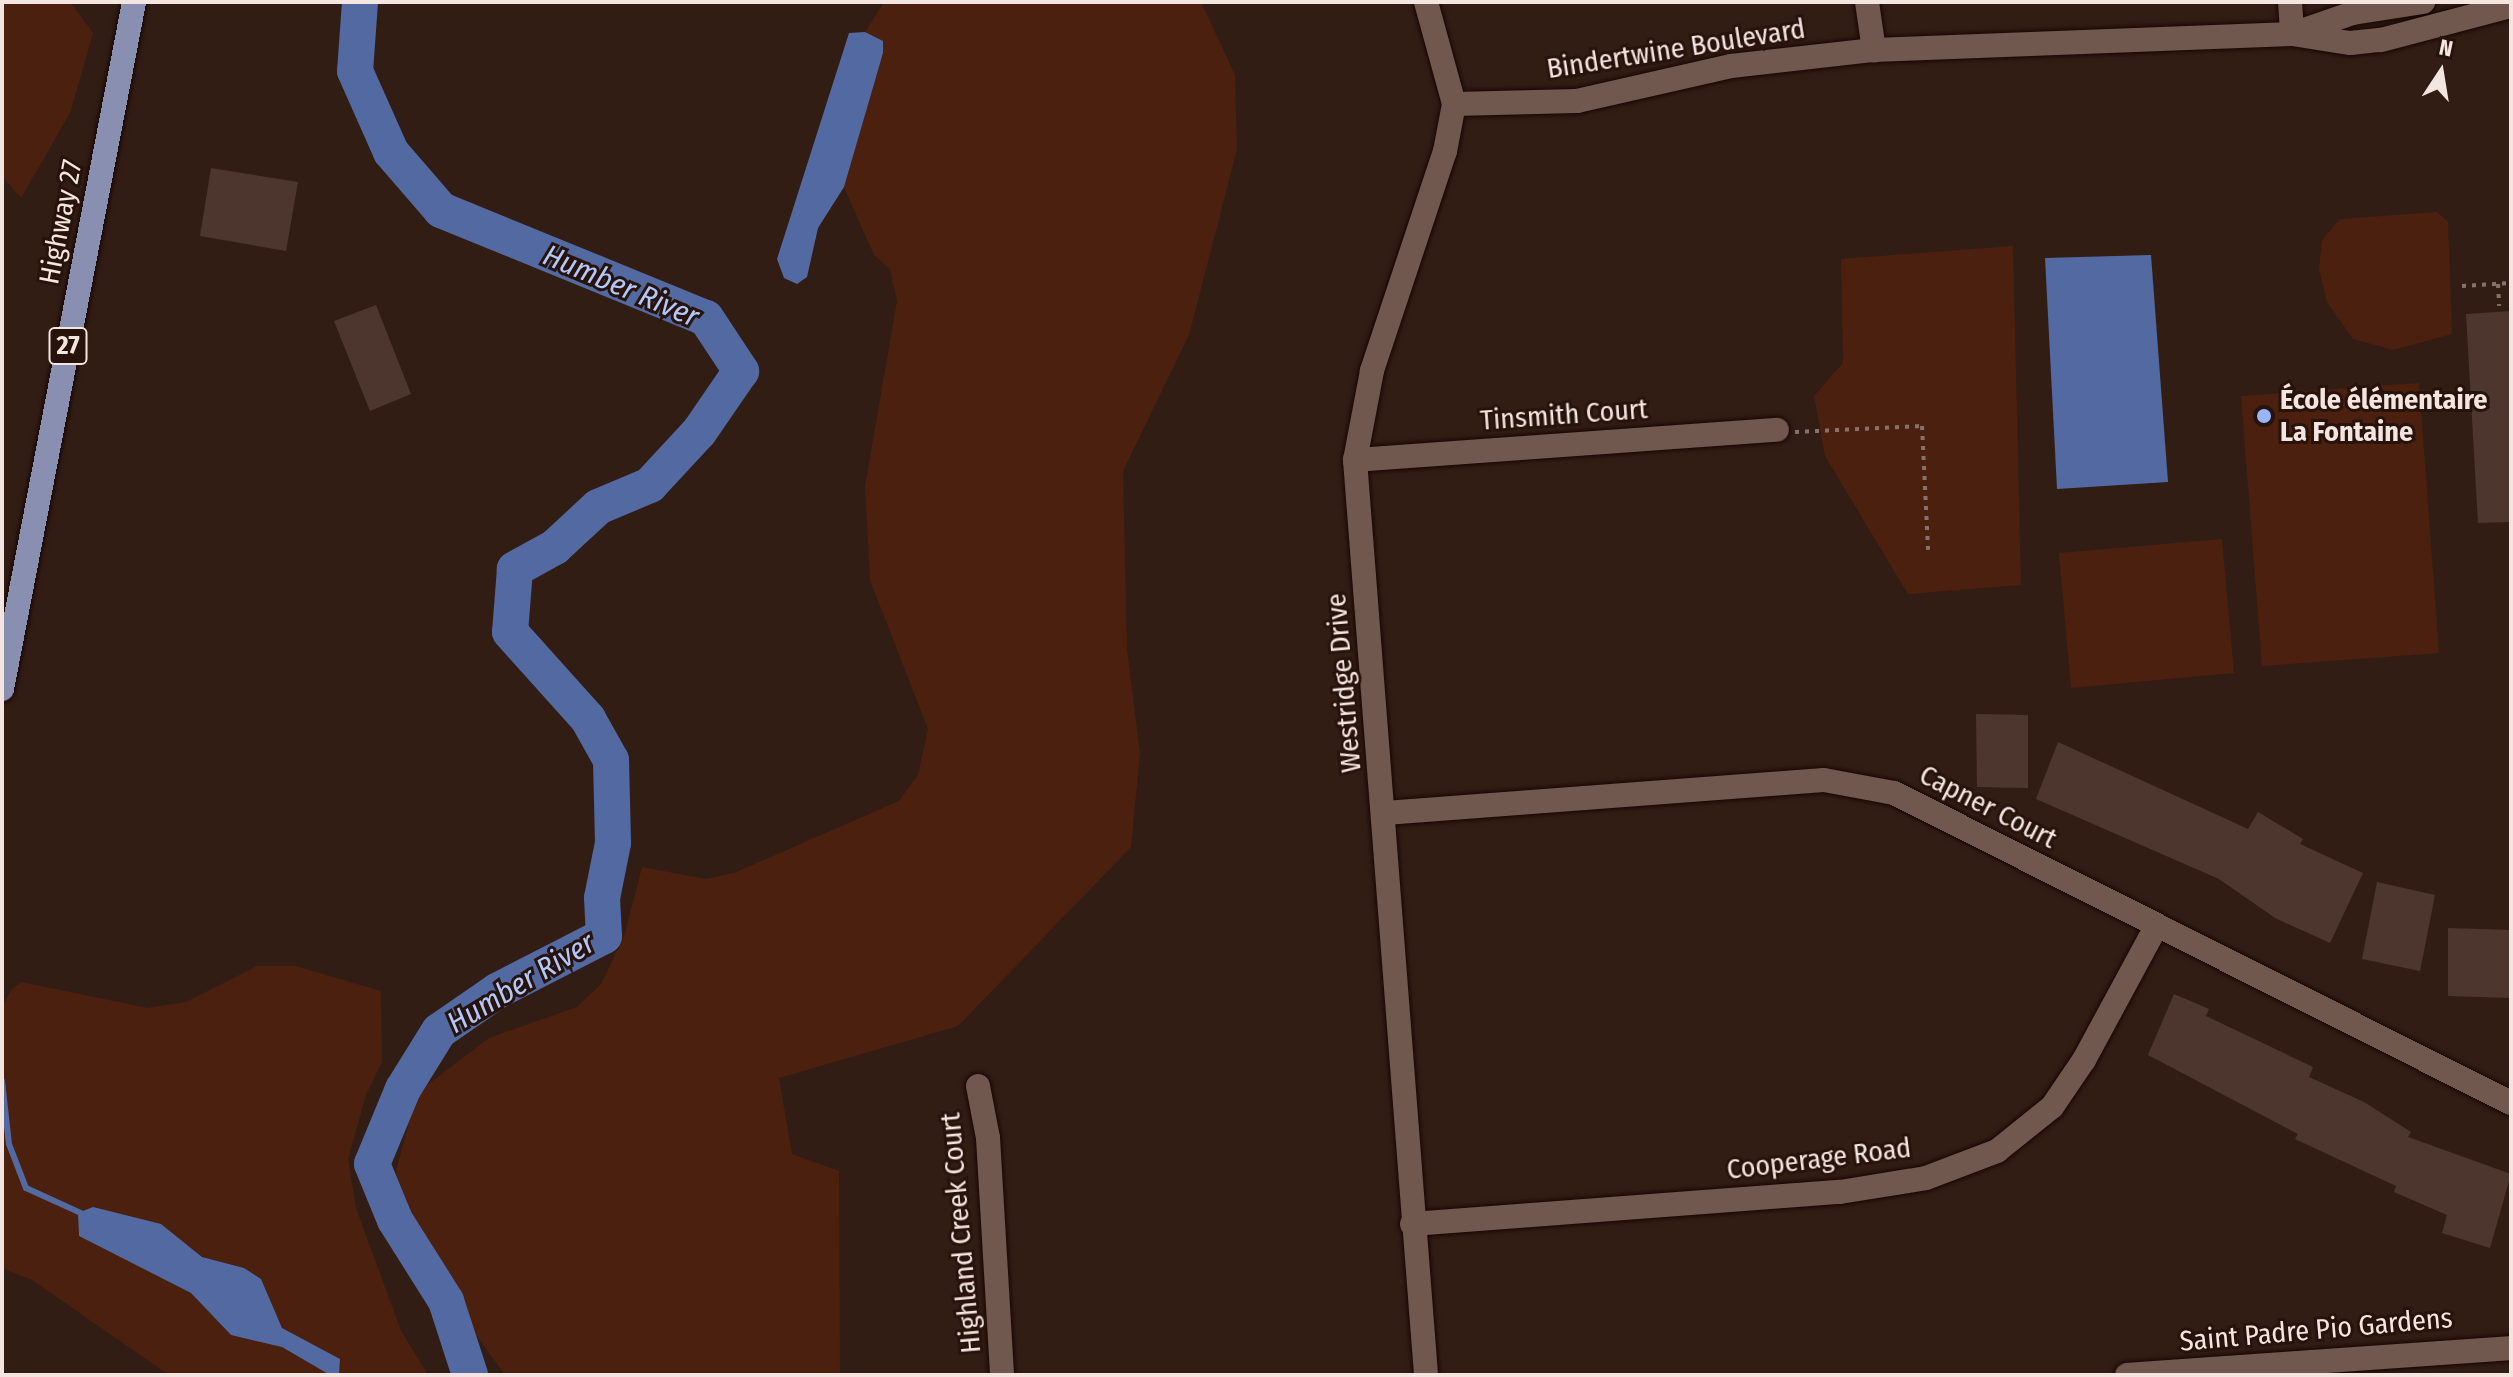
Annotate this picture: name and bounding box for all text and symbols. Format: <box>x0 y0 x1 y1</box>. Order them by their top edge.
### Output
street label: Bindertwine Boulevard <box>1545 12 1807 86</box>
north arrow <box>2401 32 2481 112</box>
text: N <box>2437 33 2455 63</box>
street label: Highway 27 <box>33 157 89 287</box>
water label: Humber River <box>538 237 704 335</box>
road number: 27 <box>48 324 88 368</box>
place label: École élémentaire La Fontaine <box>2280 383 2487 449</box>
street label: Tinsmith Court <box>1479 392 1649 438</box>
marker: École élémentaire La Fontaine <box>2255 407 2273 425</box>
street label: Westridge Drive <box>1319 592 1369 774</box>
street label: Capner Court <box>1914 758 2062 856</box>
water label: Humber River <box>441 925 601 1041</box>
street label: Highland Creek Court <box>934 1111 988 1355</box>
street label: Cooperage Road <box>1725 1131 1913 1187</box>
street label: Saint Padre Pio Gardens <box>2178 1301 2454 1359</box>

